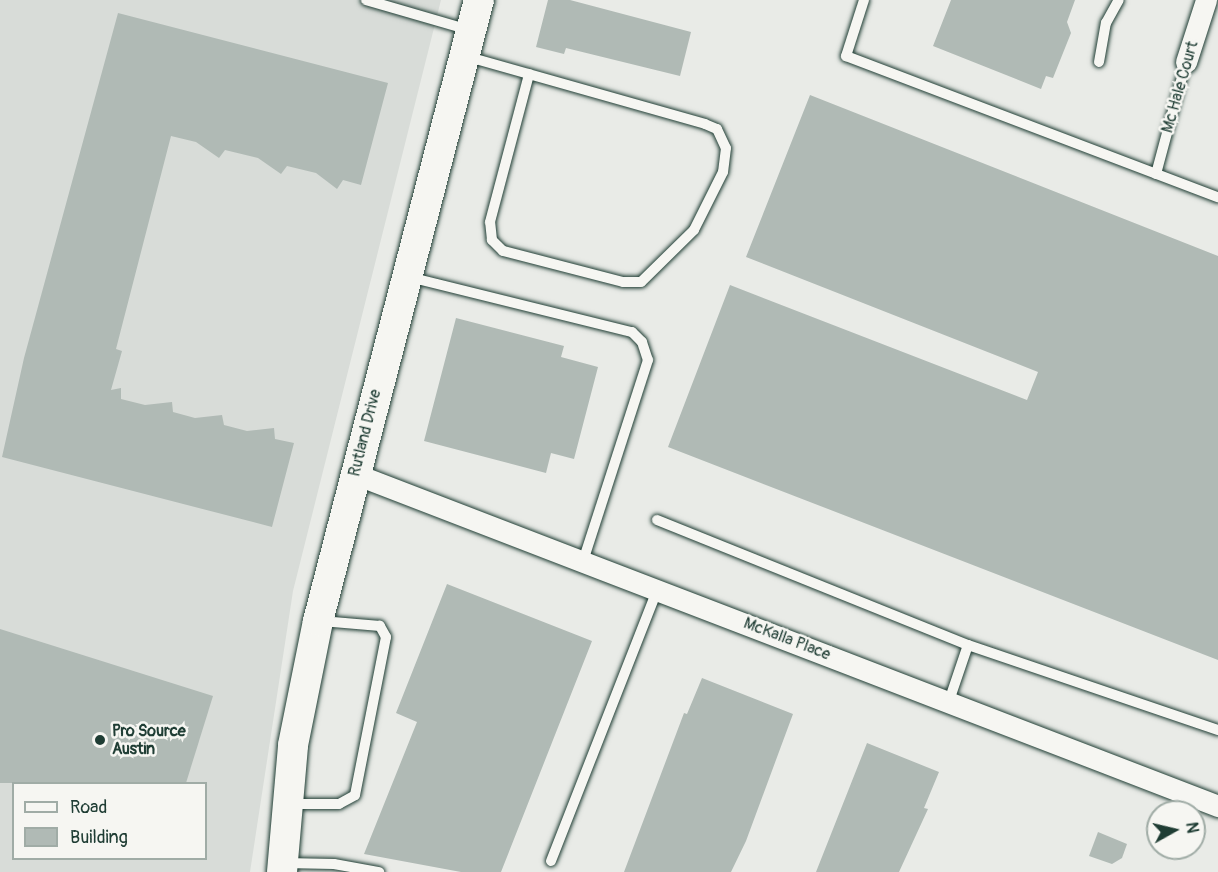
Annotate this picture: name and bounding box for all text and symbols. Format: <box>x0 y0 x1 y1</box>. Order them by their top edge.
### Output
street label: Mc Hale Court <box>1158 39 1202 135</box>
street label: Rutland Drive <box>345 387 385 479</box>
street label: McKalla Place <box>741 614 833 664</box>
place label: Pro Source Austin <box>112 721 186 759</box>
marker: Pro Source Austin <box>93 733 107 747</box>
legend <box>12 782 207 860</box>
text: Road <box>70 796 107 819</box>
north arrow <box>1146 800 1206 860</box>
text: N <box>1181 821 1202 835</box>
text: Building <box>70 826 128 849</box>

